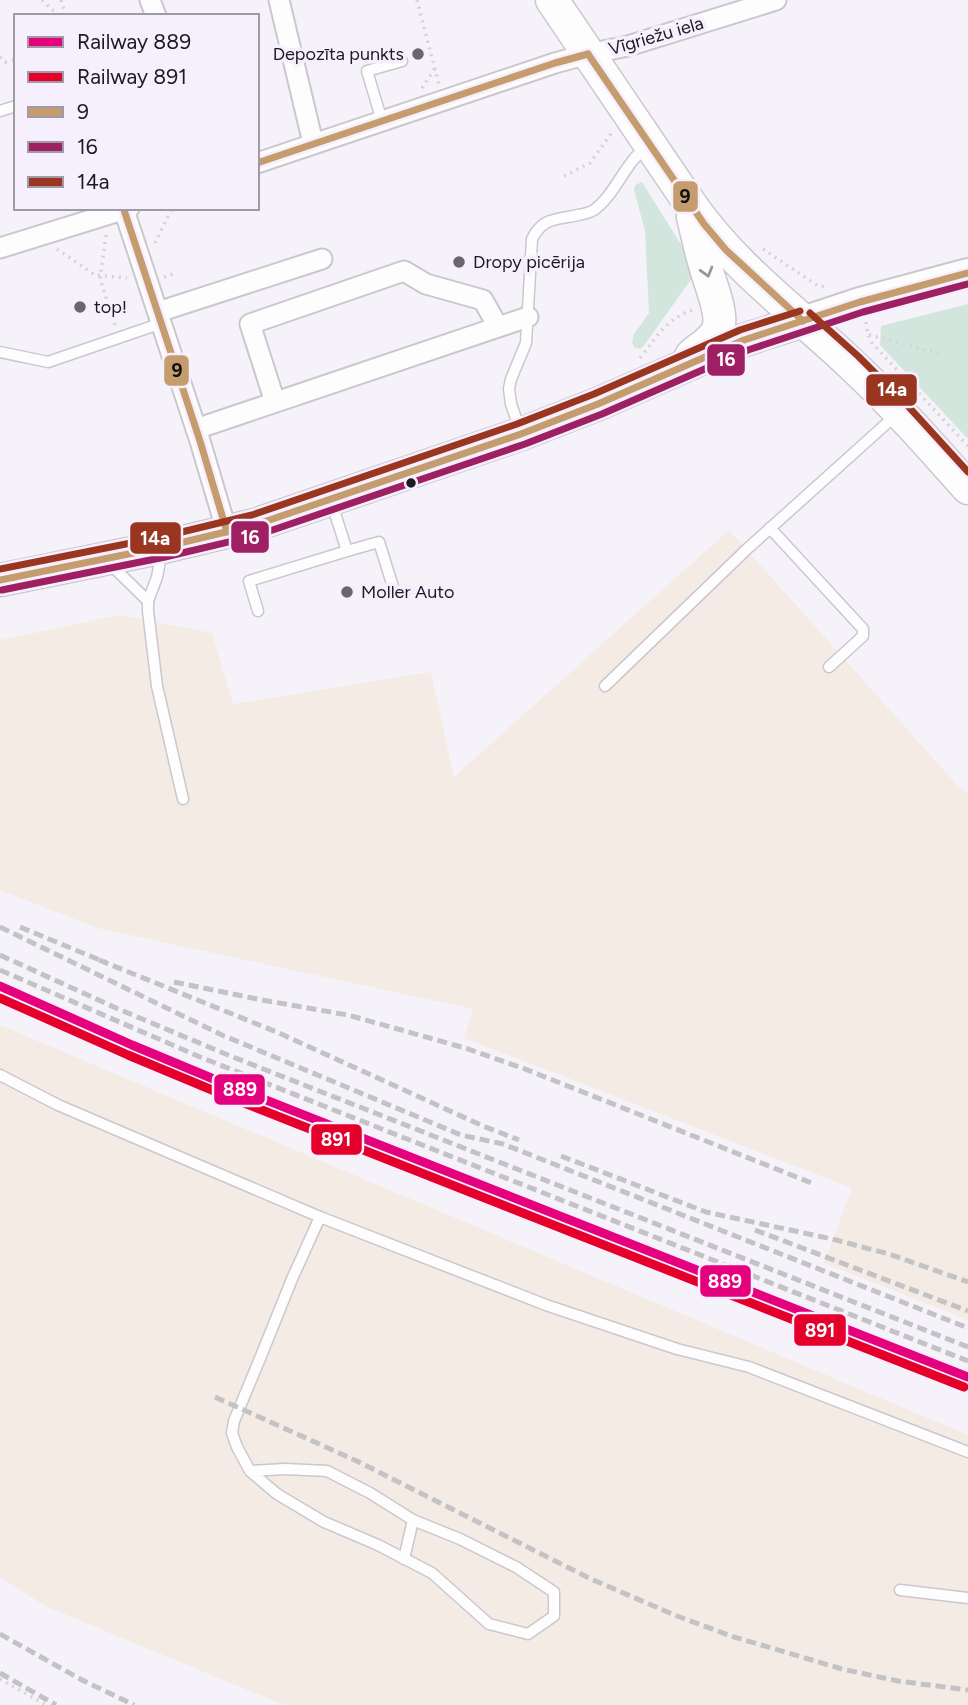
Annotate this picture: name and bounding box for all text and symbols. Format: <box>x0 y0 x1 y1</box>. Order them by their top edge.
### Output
street label: Vīgriežu iela <box>606 12 706 60</box>
legend <box>14 14 259 210</box>
text: Railway 889 <box>77 29 191 54</box>
place label: Depozīta punkts <box>273 43 404 65</box>
marker: Depozīta punkts <box>410 46 426 62</box>
text: Railway 891 <box>77 64 187 89</box>
text: 9 <box>77 99 89 124</box>
text: 16 <box>77 134 98 159</box>
text: 14a <box>77 169 109 194</box>
line badge: 9 <box>672 180 699 213</box>
text: 9 <box>679 185 691 208</box>
place label: Dropy picērija <box>473 251 585 273</box>
marker: Dropy picērija <box>451 254 467 270</box>
one-way arrow <box>698 265 713 277</box>
place label: top! <box>94 296 127 318</box>
marker: top! <box>72 299 88 315</box>
line badge: 16 <box>706 343 746 377</box>
text: 16 <box>716 348 736 371</box>
line badge: 9 <box>163 354 190 387</box>
text: 9 <box>171 359 183 382</box>
line badge: 14a <box>865 373 918 407</box>
text: 14a <box>877 378 907 401</box>
unlabelled marker <box>404 476 418 490</box>
line badge: 16 <box>230 520 270 554</box>
line badge: 14a <box>129 521 182 555</box>
text: 16 <box>240 526 260 549</box>
text: 14a <box>140 527 170 550</box>
place label: Moller Auto <box>361 581 454 603</box>
marker: Moller Auto <box>339 584 355 600</box>
line badge: 889 <box>213 1073 266 1106</box>
text: 889 <box>223 1078 257 1101</box>
line badge: 891 <box>310 1123 363 1156</box>
text: 891 <box>321 1128 351 1151</box>
line badge: 889 <box>699 1264 752 1298</box>
text: 889 <box>708 1270 742 1293</box>
line badge: 891 <box>793 1313 847 1347</box>
text: 891 <box>805 1319 835 1342</box>

